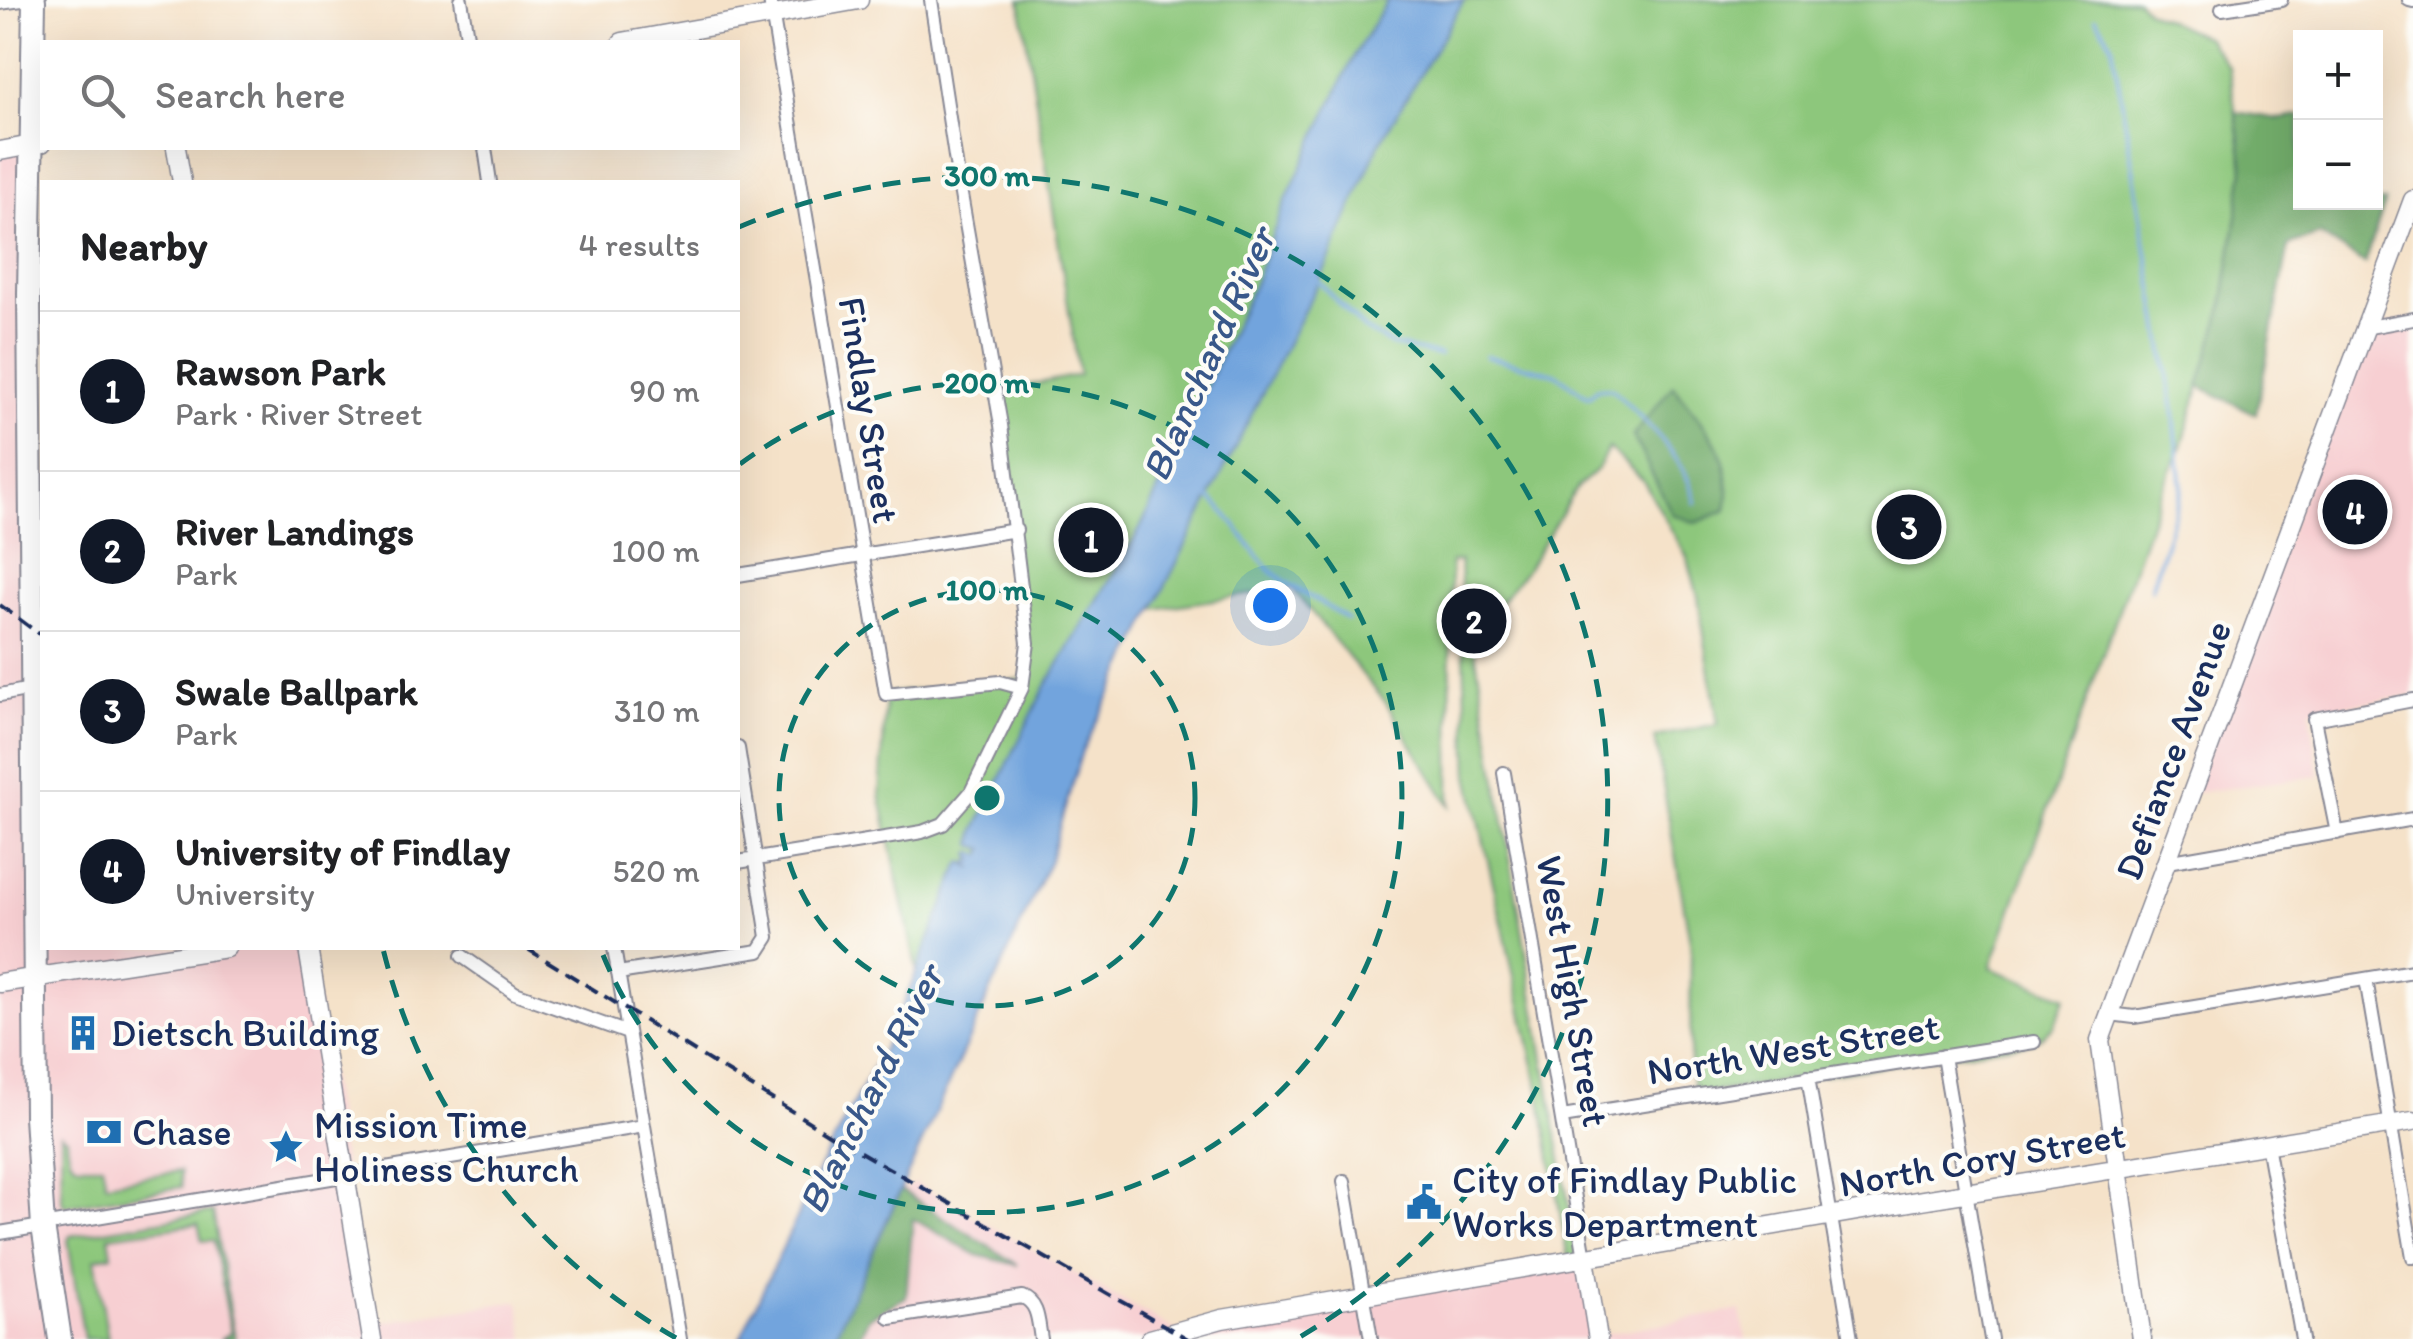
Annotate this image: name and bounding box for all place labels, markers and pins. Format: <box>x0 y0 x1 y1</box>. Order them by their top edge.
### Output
pin: 4 <box>2322 474 2388 550</box>
pin: 3 <box>1876 490 1942 564</box>
pin: 1 <box>1058 502 1124 578</box>
pin: 2 <box>1442 584 1506 658</box>
centre of rings <box>969 780 1005 816</box>
place label: Dietsch Building <box>111 1010 380 1056</box>
building icon: Dietsch Building <box>64 1014 102 1052</box>
place label: Mission Time Holiness Church <box>314 1102 579 1192</box>
place label: Chase <box>132 1109 232 1155</box>
bank icon: Chase <box>85 1113 123 1151</box>
place icon: Mission Time Holiness Church <box>267 1128 305 1166</box>
place label: City of Findlay Public Works Department <box>1452 1157 1797 1247</box>
public building icon: City of Findlay Public Works Department <box>1405 1183 1443 1221</box>

